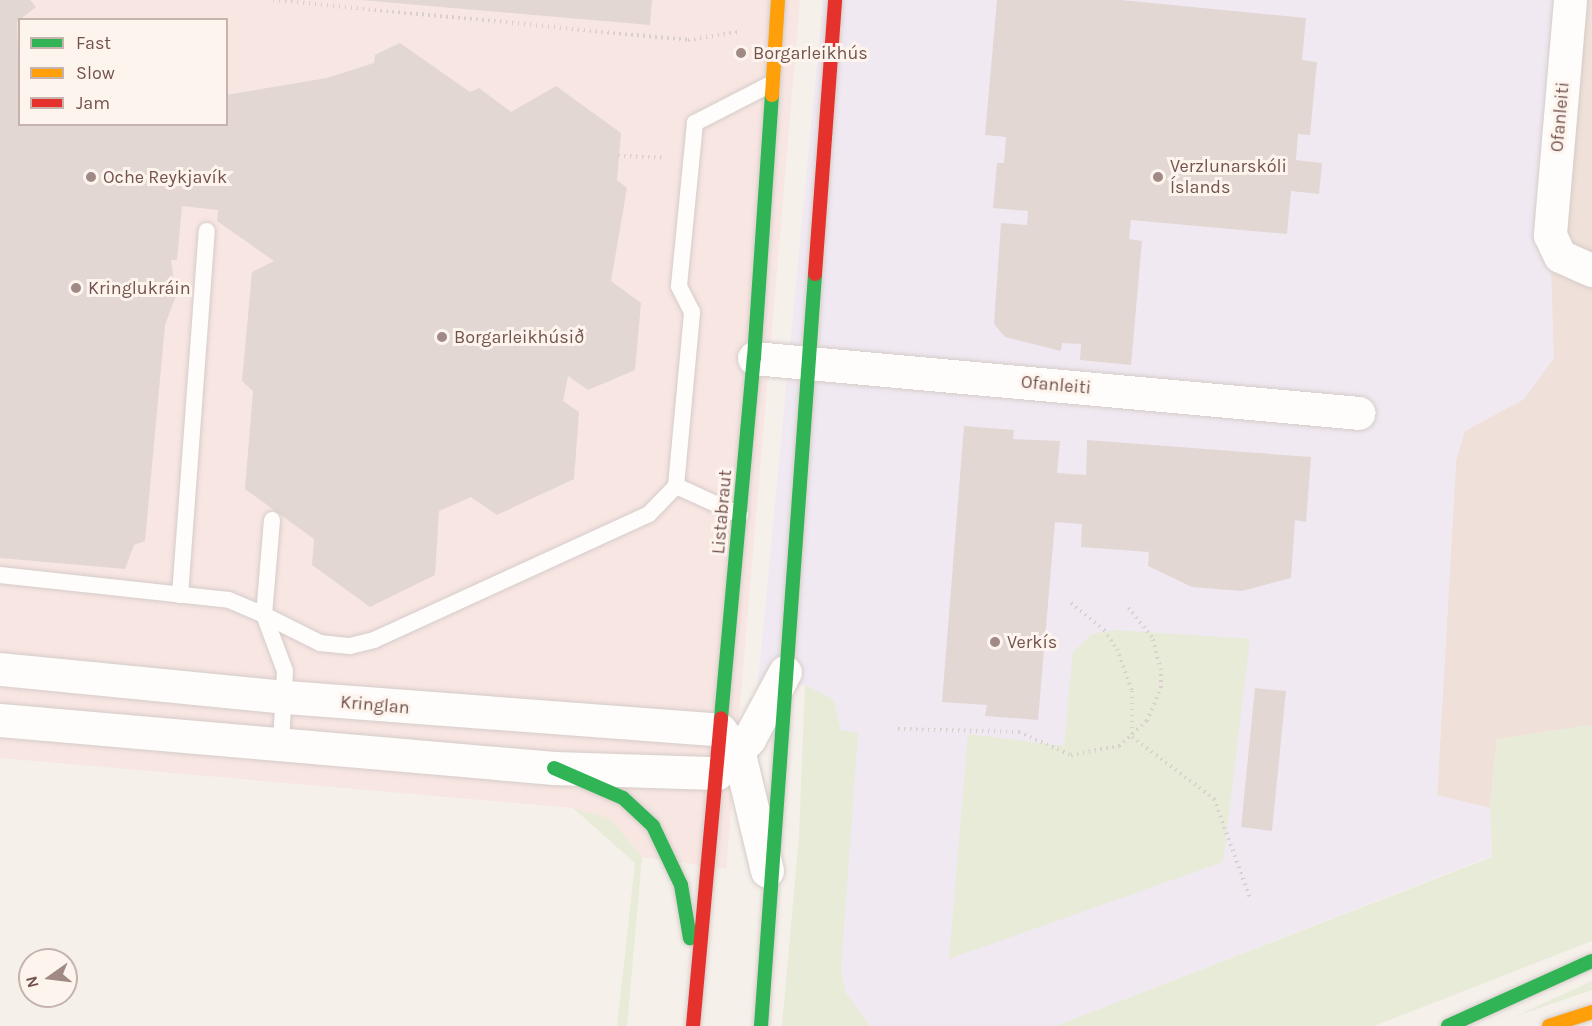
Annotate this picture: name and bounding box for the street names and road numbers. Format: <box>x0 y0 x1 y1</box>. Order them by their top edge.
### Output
street label: Ofanleiti <box>1546 81 1574 153</box>
street label: Ofanleiti <box>1020 371 1092 399</box>
street label: Listabraut <box>708 469 736 555</box>
street label: Kringlan <box>339 691 411 719</box>

